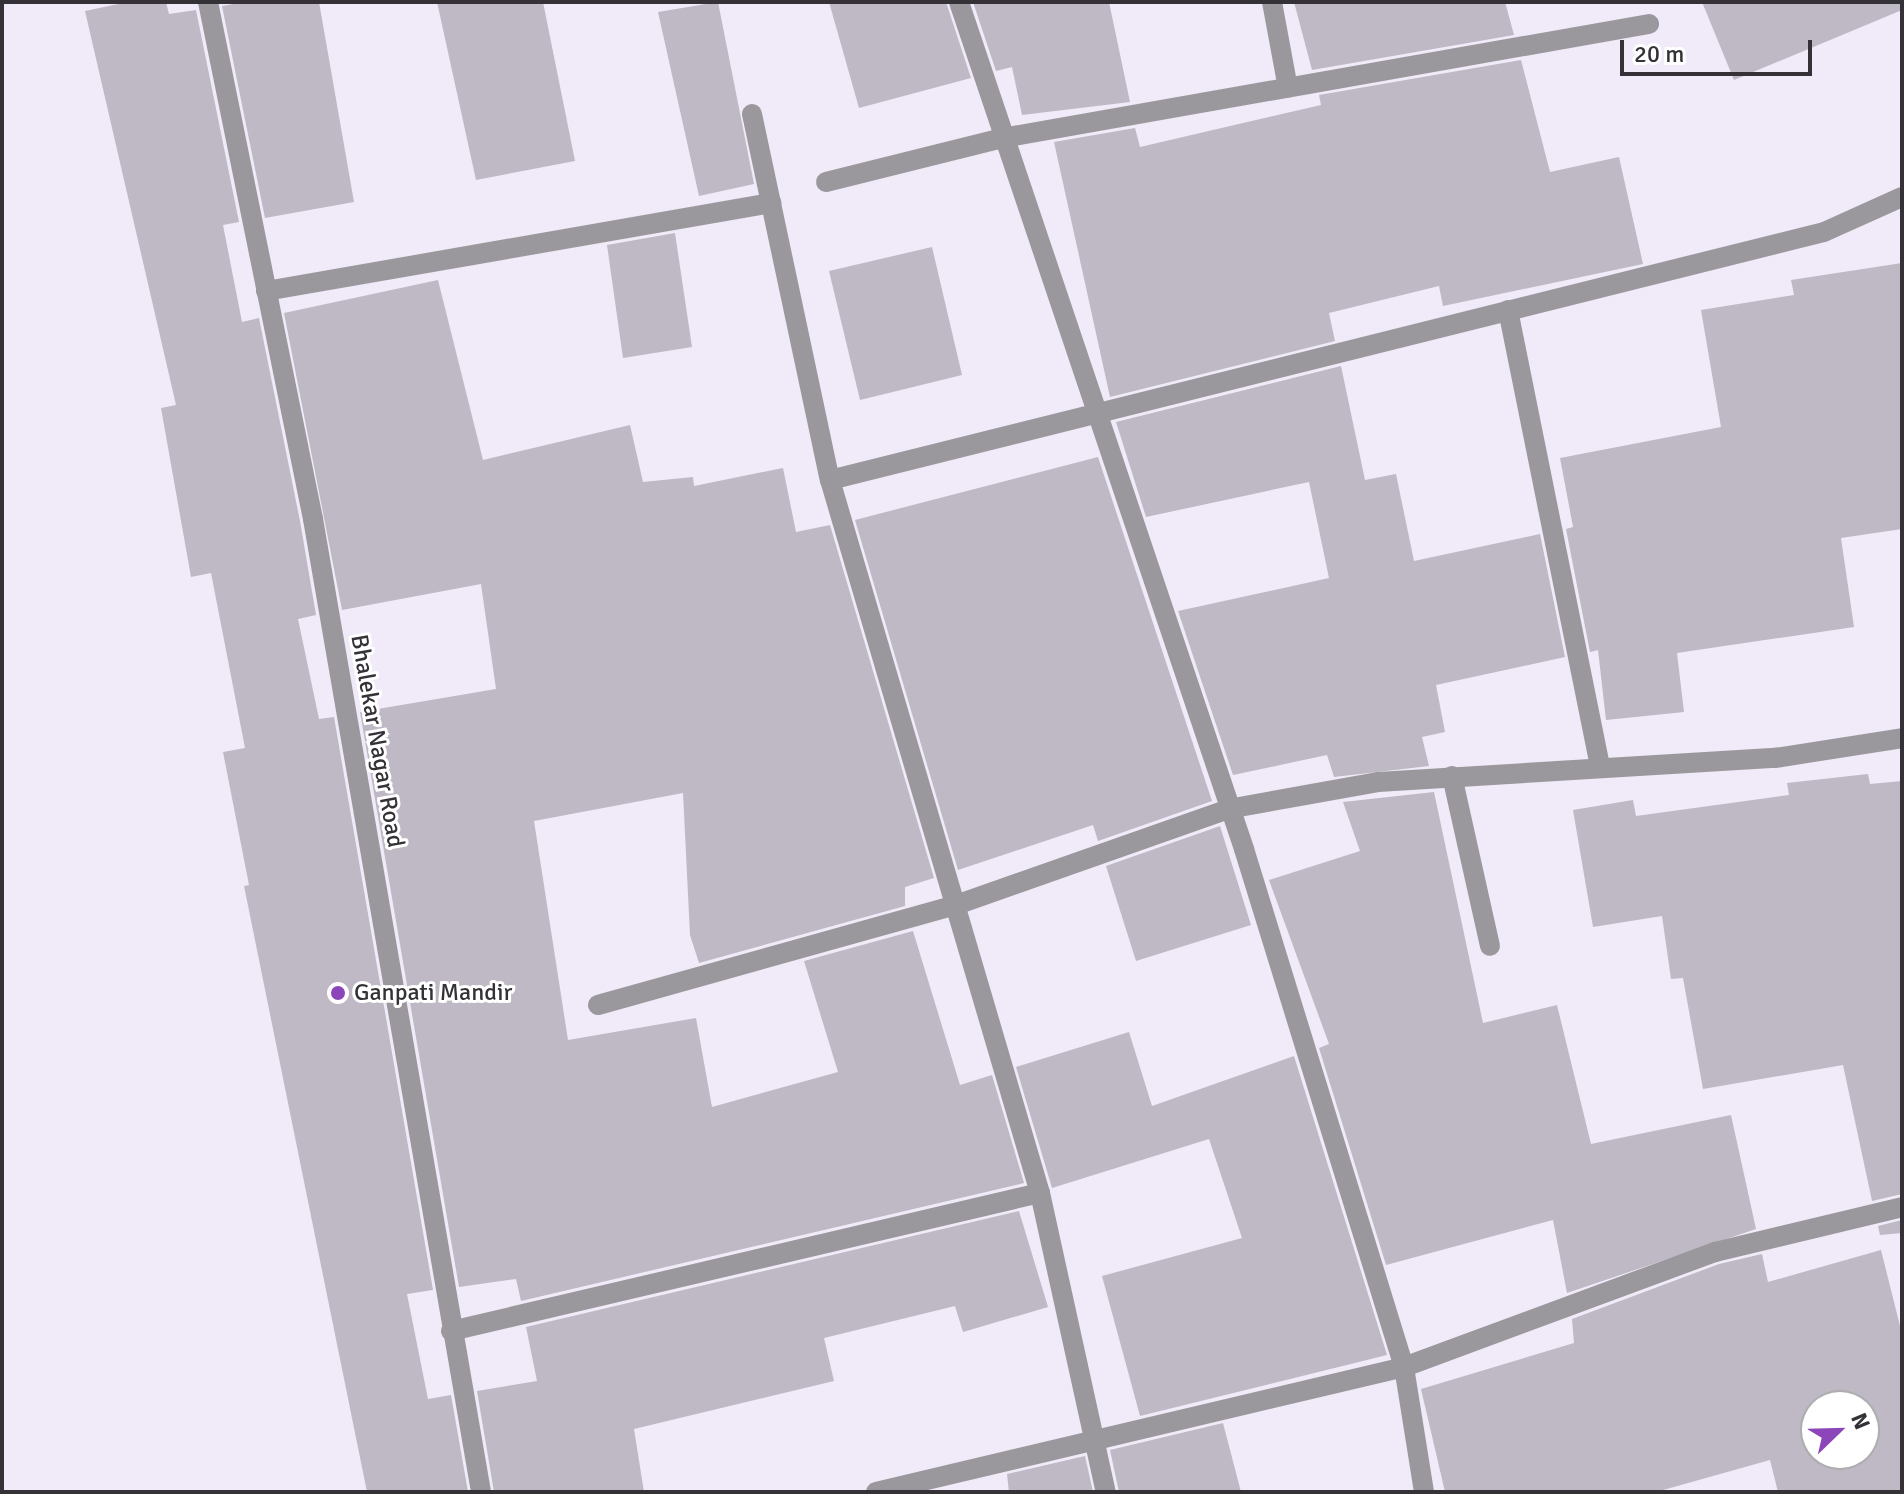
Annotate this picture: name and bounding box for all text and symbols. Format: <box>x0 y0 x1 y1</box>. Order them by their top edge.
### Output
scale bar <box>1624 24 1816 74</box>
text: 20 m <box>1634 39 1684 69</box>
street label: Bhalekar Nagar Road <box>344 632 410 850</box>
place label: Ganpati Mandir <box>354 979 512 1007</box>
marker: Ganpati Mandir <box>329 984 347 1002</box>
north arrow <box>1800 1390 1880 1470</box>
text: N <box>1845 1409 1876 1434</box>

